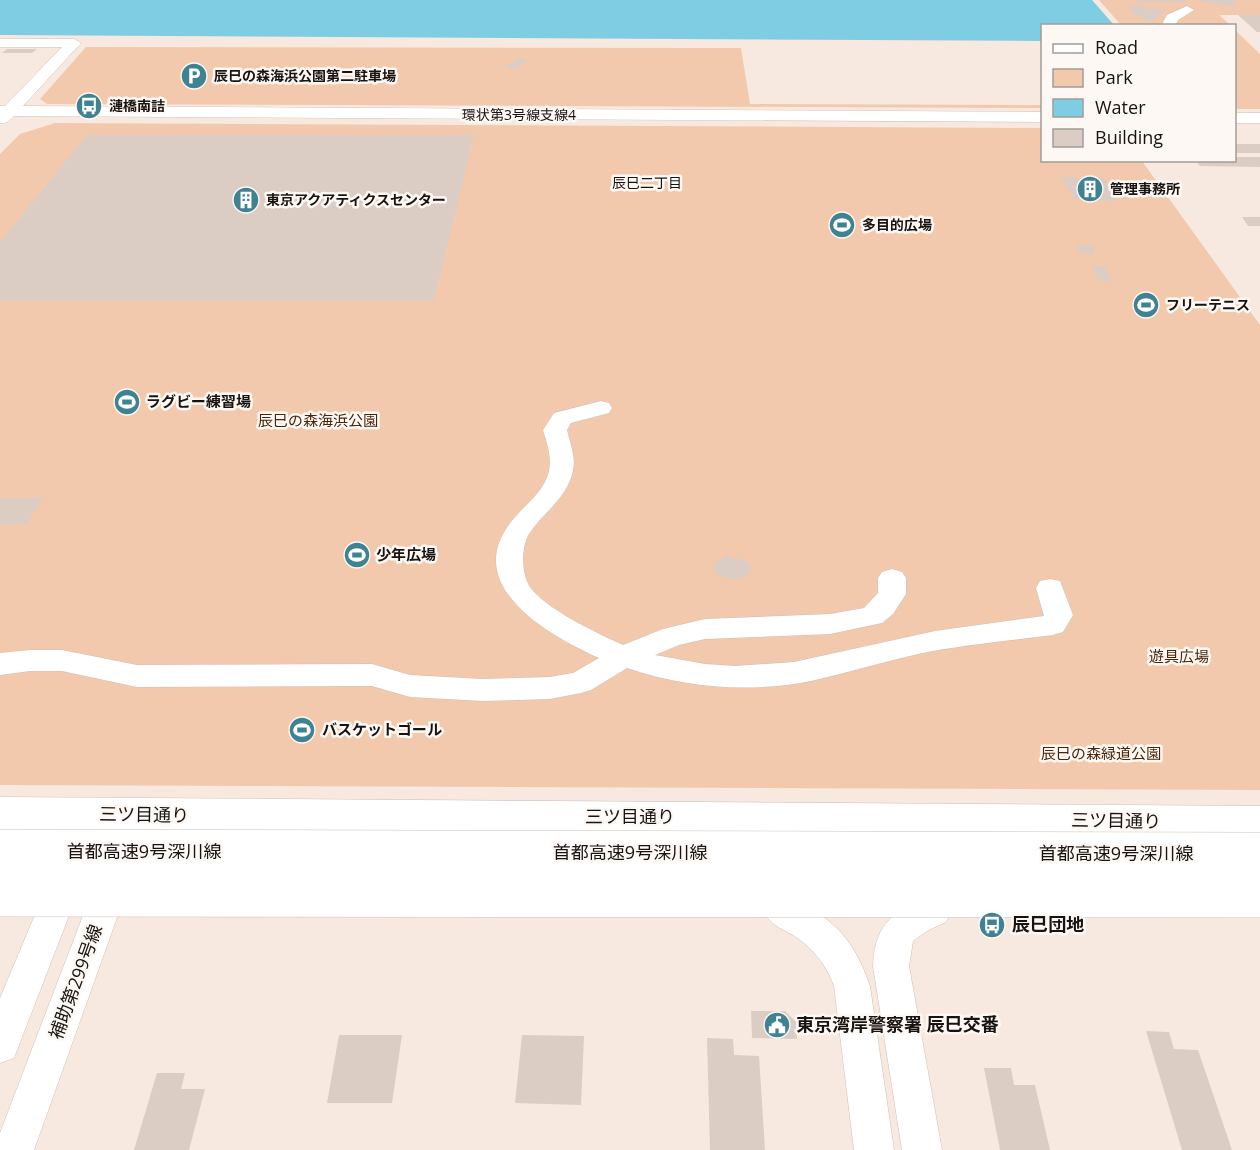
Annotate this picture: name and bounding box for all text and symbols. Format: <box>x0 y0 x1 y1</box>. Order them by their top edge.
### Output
legend <box>1041 24 1236 162</box>
text: Road <box>1095 35 1138 59</box>
parking icon: 辰巳の森海浜公園第二駐車場 <box>179 61 209 91</box>
text: Park <box>1095 65 1133 89</box>
place label: 辰巳の森海浜公園第二駐車場 <box>214 66 396 85</box>
bus stop icon: 漣橋南詰 <box>74 91 104 121</box>
text: Water <box>1095 95 1146 119</box>
place label: 漣橋南詰 <box>109 96 165 115</box>
street label: 環状第3号線支線4 <box>462 105 576 124</box>
text: Building <box>1095 125 1163 149</box>
district label: 辰巳二丁目 <box>612 173 682 192</box>
building icon: 管理事務所 <box>1075 174 1105 204</box>
place label: 管理事務所 <box>1110 179 1180 198</box>
building icon: 東京アクアティクスセンター <box>231 185 261 215</box>
place label: 東京アクアティクスセンター <box>266 190 446 209</box>
sports icon: 多目的広場 <box>827 210 857 240</box>
place label: 多目的広場 <box>862 215 932 234</box>
sports icon: フリーテニス <box>1131 290 1161 320</box>
place label: フリーテニス <box>1166 295 1250 314</box>
sports icon: ラグビー練習場 <box>112 387 142 417</box>
place label: ラグビー練習場 <box>146 391 251 411</box>
park label: 辰巳の森海浜公園 <box>258 410 378 430</box>
sports icon: 少年広場 <box>342 540 372 570</box>
place label: 少年広場 <box>376 544 436 564</box>
park label: 遊具広場 <box>1149 646 1209 666</box>
sports icon: バスケットゴール <box>287 715 317 745</box>
place label: バスケットゴール <box>322 719 442 739</box>
park label: 辰巳の森緑道公園 <box>1041 743 1161 763</box>
street label: 三ツ目通り <box>99 801 189 827</box>
street label: 三ツ目通り <box>585 804 675 828</box>
street label: 三ツ目通り <box>1071 807 1161 833</box>
street label: 首都高速9号深川線 <box>67 839 221 863</box>
street label: 首都高速9号深川線 <box>553 840 707 864</box>
street label: 首都高速9号深川線 <box>1039 841 1193 865</box>
bus stop icon: 辰巳団地 <box>977 910 1007 940</box>
place label: 辰巳団地 <box>1012 912 1084 936</box>
street label: 補助第299号線 <box>43 921 107 1043</box>
public building icon: 東京湾岸警察署 辰巳交番 <box>762 1010 792 1040</box>
place label: 東京湾岸警察署 辰巳交番 <box>796 1012 999 1036</box>

